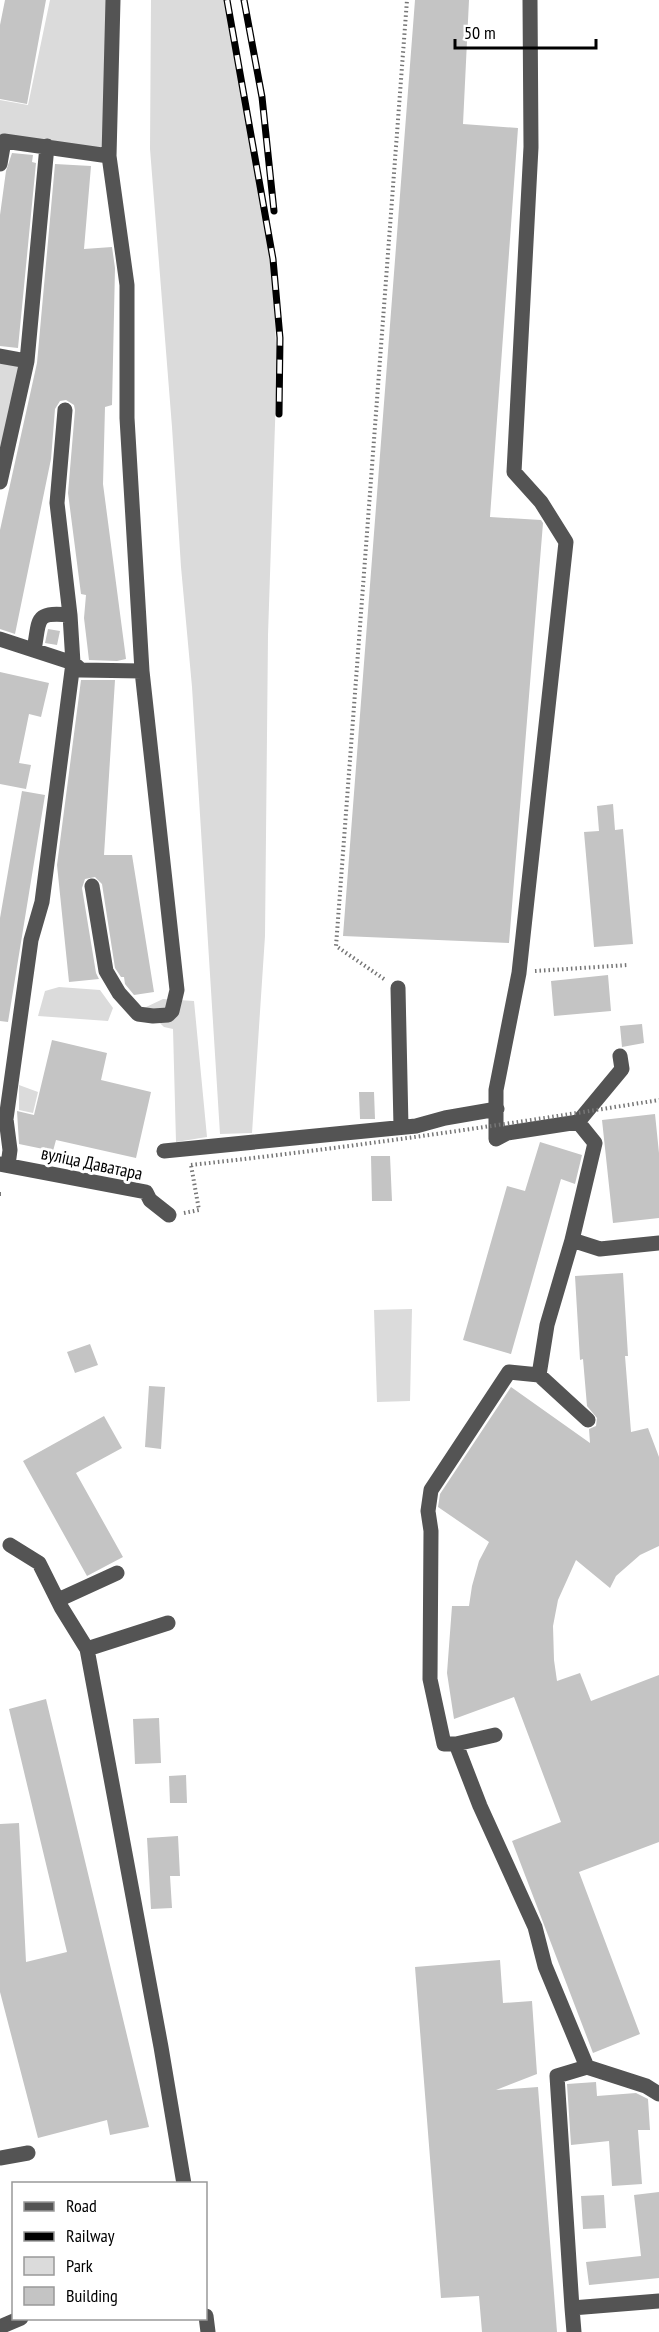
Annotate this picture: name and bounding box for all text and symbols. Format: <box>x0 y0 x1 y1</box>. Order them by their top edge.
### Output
scale bar <box>455 12 596 50</box>
text: 50 m <box>464 21 496 44</box>
street label: вуліца Даватара <box>39 1141 145 1185</box>
legend <box>12 2182 207 2320</box>
text: Road <box>66 2194 97 2217</box>
text: Railway <box>66 2224 115 2247</box>
text: Park <box>66 2254 93 2277</box>
text: Building <box>66 2284 118 2307</box>

